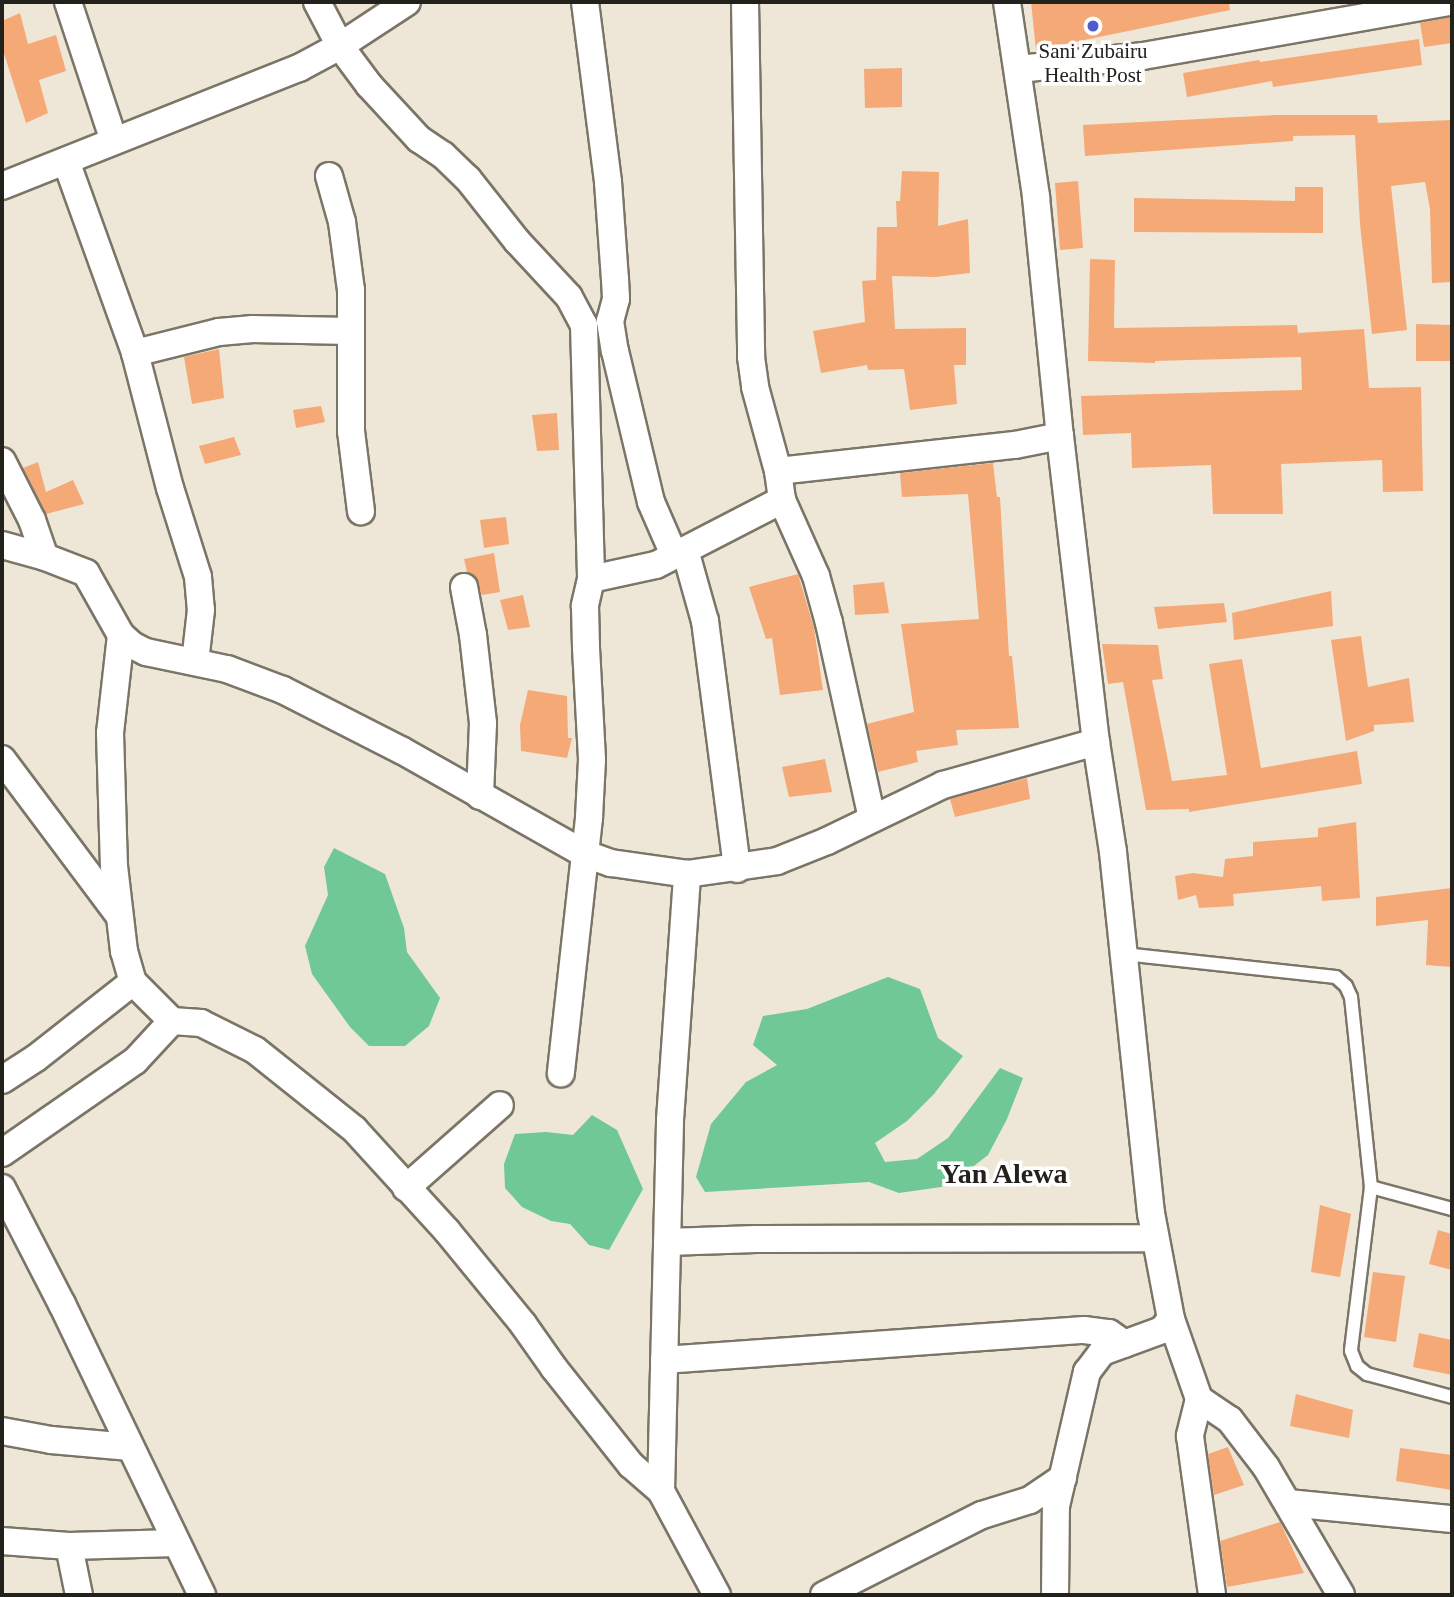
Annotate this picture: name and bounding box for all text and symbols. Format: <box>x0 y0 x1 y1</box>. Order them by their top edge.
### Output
marker: Sani Zubairu Health Post <box>1083 16 1103 36</box>
place label: Sani Zubairu Health Post <box>1038 38 1148 88</box>
district label: Yan Alewa <box>940 1157 1068 1191</box>

